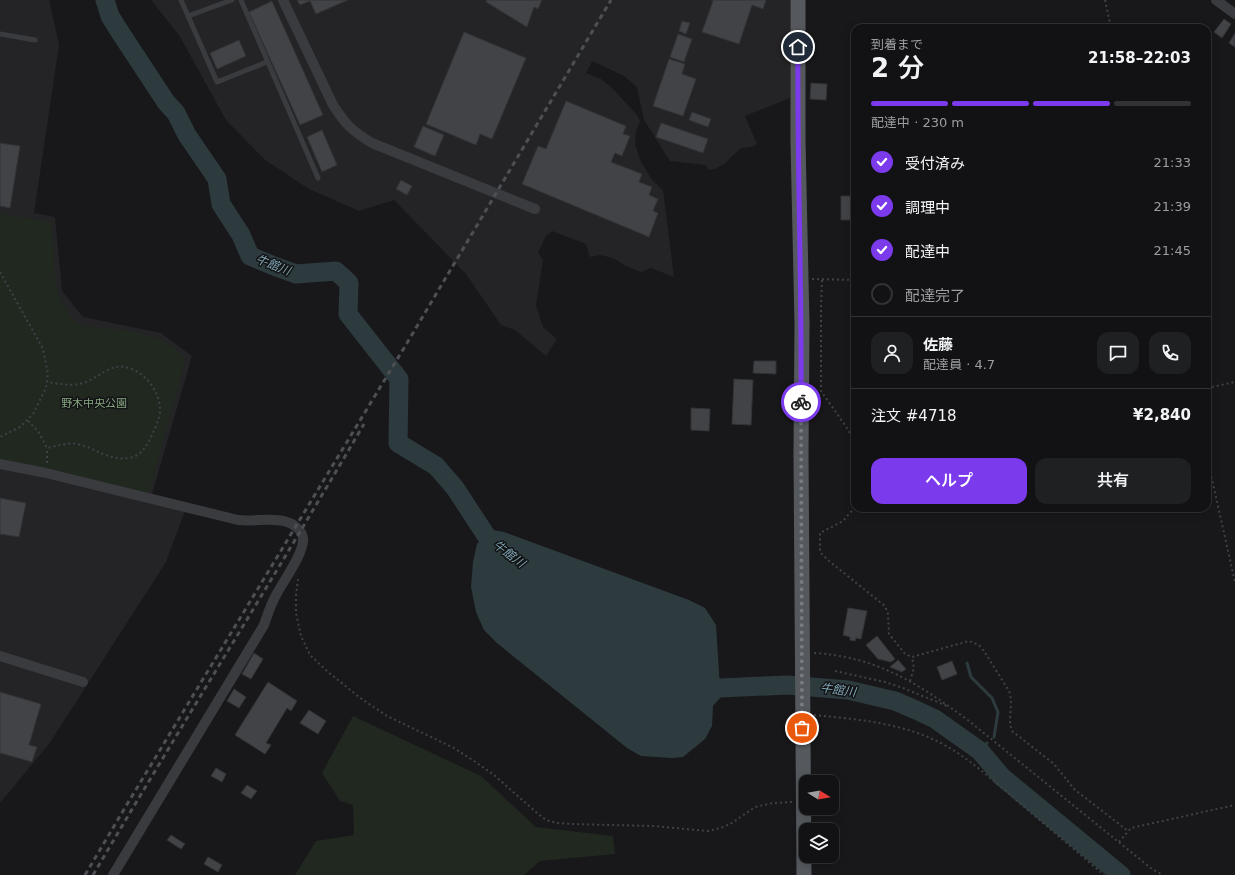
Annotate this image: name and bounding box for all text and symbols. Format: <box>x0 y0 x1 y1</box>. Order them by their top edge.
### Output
pin <box>781 30 815 64</box>
icon: home <box>787 36 809 58</box>
text: 到着まで <box>871 37 923 52</box>
text: 21:58–22:03 <box>1088 49 1191 67</box>
text: 2 分 <box>871 53 924 83</box>
text: 配達中 · 230 m <box>871 115 964 130</box>
icon: check <box>871 151 893 173</box>
text: 受付済み <box>905 155 965 173</box>
text: 21:33 <box>1154 155 1191 170</box>
icon: check <box>871 195 893 217</box>
text: 調理中 <box>905 199 950 217</box>
text: 21:39 <box>1154 199 1191 214</box>
icon: check <box>871 239 893 261</box>
text: 配達中 <box>905 243 950 261</box>
text: 21:45 <box>1154 243 1191 258</box>
water label: 牛館川 <box>254 252 294 279</box>
text: 配達完了 <box>905 287 965 305</box>
button: person <box>871 332 913 374</box>
button: chat <box>1097 332 1139 374</box>
button: phone <box>1149 332 1191 374</box>
text: 佐藤 <box>923 336 953 354</box>
text: 配達員 · 4.7 <box>923 357 995 372</box>
courier <box>781 382 821 422</box>
icon: bike <box>790 391 812 413</box>
park label: 野木中央公園 <box>61 397 127 410</box>
text: ¥2,840 <box>1133 406 1191 424</box>
text: 注文 #4718 <box>871 407 957 425</box>
button: ヘルプ <box>871 458 1027 504</box>
button: 共有 <box>1035 458 1191 504</box>
water label: 牛館川 <box>490 538 529 572</box>
water label: 牛館川 <box>819 681 859 699</box>
pin <box>785 711 819 745</box>
icon: bag <box>791 717 813 739</box>
north arrow <box>799 775 839 815</box>
map controls <box>799 775 839 863</box>
button: layers <box>799 823 839 863</box>

